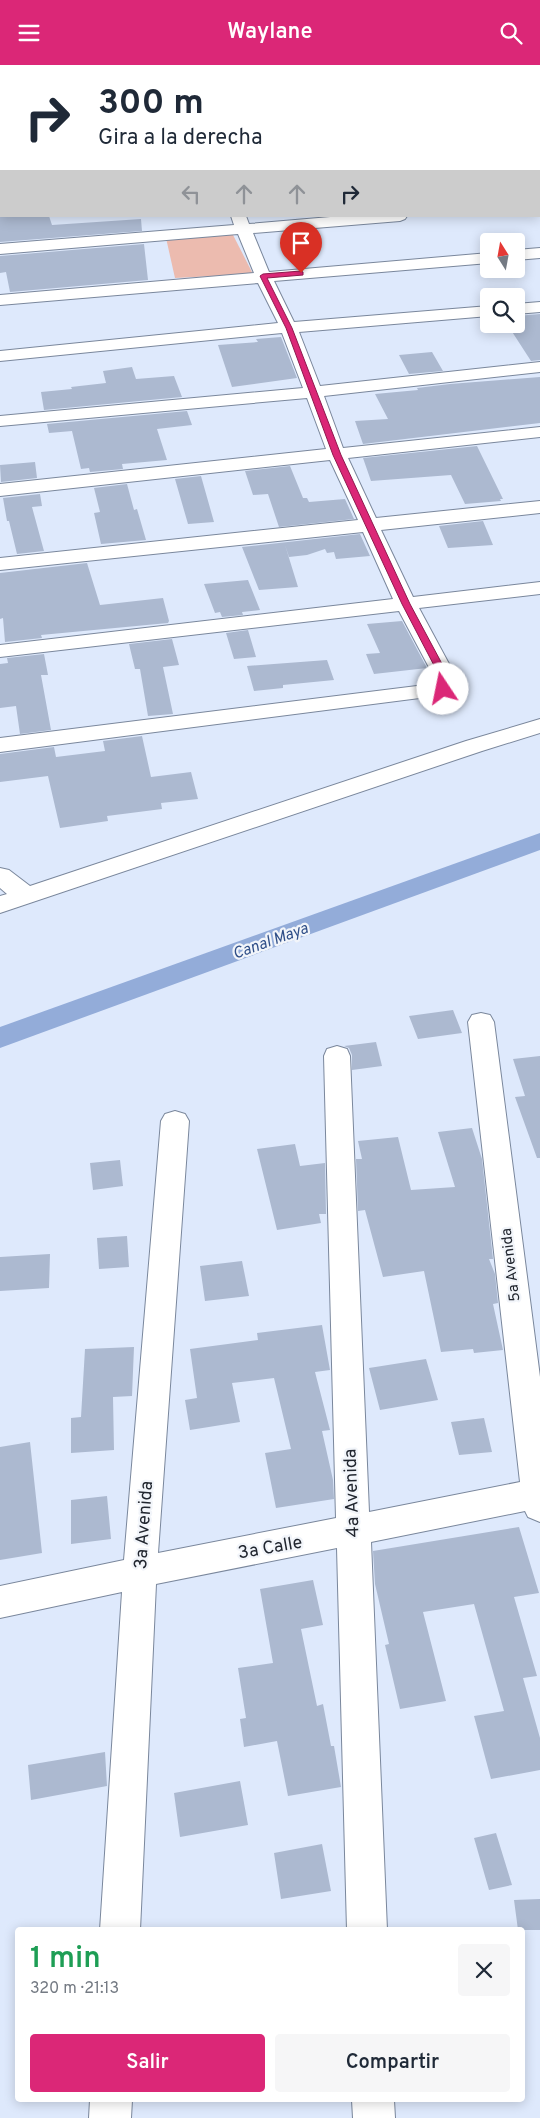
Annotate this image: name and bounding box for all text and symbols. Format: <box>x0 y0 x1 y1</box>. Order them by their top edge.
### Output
icon: menu <box>15 19 43 47</box>
text: Waylane <box>227 19 313 46</box>
icon: search <box>497 19 525 47</box>
text: 300 m <box>98 82 204 126</box>
icon: right <box>15 85 80 150</box>
text: Gira a la derecha <box>98 125 263 152</box>
icon: left <box>177 180 205 208</box>
icon: ahead <box>230 180 258 208</box>
icon: ahead <box>283 180 311 208</box>
icon: right <box>336 180 364 208</box>
pin <box>280 222 322 273</box>
icon: arrive <box>287 229 315 257</box>
north arrow <box>480 233 525 277</box>
map controls <box>480 233 525 333</box>
button: search <box>480 288 525 333</box>
position arrow <box>416 662 468 714</box>
water label: Canal Maya <box>230 919 312 965</box>
street label: 5a Avenida <box>498 1227 525 1303</box>
street label: 4a Avenida <box>339 1448 366 1538</box>
street label: 3a Avenida <box>130 1480 159 1570</box>
street label: 3a Calle <box>236 1532 304 1565</box>
text: 1 min <box>30 1941 101 1978</box>
button: close <box>458 1944 510 1996</box>
text: 320 m · 21:13 <box>30 1979 119 1999</box>
button: Salir <box>30 2034 265 2092</box>
button: Compartir <box>275 2034 510 2092</box>

